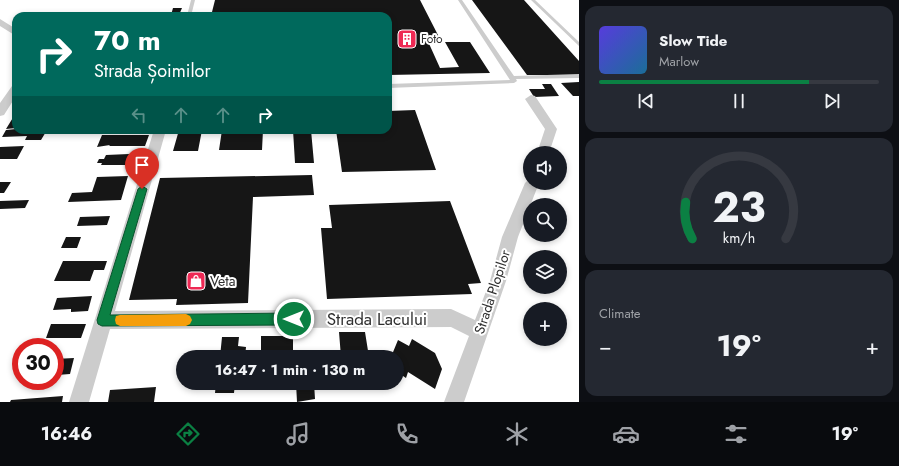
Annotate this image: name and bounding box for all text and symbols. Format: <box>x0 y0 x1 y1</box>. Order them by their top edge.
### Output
text: 70 m <box>94 20 161 61</box>
icon: right <box>28 28 80 80</box>
building icon: Foto <box>396 28 418 50</box>
place label: Foto <box>421 30 443 48</box>
text: Slow Tide <box>659 30 727 52</box>
text: Marlow <box>659 52 699 71</box>
text: Strada Șoimilor <box>94 58 211 84</box>
icon: previous <box>635 90 657 112</box>
icon: pause <box>728 90 750 112</box>
icon: next <box>821 90 843 112</box>
icon: left <box>128 104 150 126</box>
icon: ahead <box>170 104 192 126</box>
icon: ahead <box>212 104 234 126</box>
icon: right <box>254 104 276 126</box>
map controls <box>523 146 567 346</box>
button: sound <box>523 146 567 190</box>
pin <box>125 148 159 189</box>
icon: arrive <box>131 154 153 176</box>
text: 23 <box>712 177 766 238</box>
button: search <box>523 198 567 242</box>
text: km/h <box>723 228 755 248</box>
street label: Strada Plopilor <box>469 247 515 337</box>
button: layers <box>523 250 567 294</box>
shop icon: Veta <box>185 270 207 292</box>
place label: Veta <box>210 271 235 291</box>
position arrow <box>273 298 315 340</box>
button: + <box>523 302 567 346</box>
text: Climate <box>599 304 640 323</box>
street label: Strada Lacului <box>327 307 427 331</box>
text: 19° <box>717 324 761 367</box>
text: − <box>599 330 612 362</box>
text: + <box>865 330 879 362</box>
speed limit sign: 30 <box>12 338 64 390</box>
text: 16:47 · 1 min · 130 m <box>215 359 365 381</box>
icon: directions <box>174 420 202 448</box>
icon: music <box>284 420 312 448</box>
icon: phone <box>393 420 421 448</box>
icon: climate <box>503 420 531 448</box>
icon: car <box>612 420 640 448</box>
icon: filters <box>722 420 750 448</box>
text: 16:46 <box>41 421 92 447</box>
text: 19° <box>832 421 858 447</box>

